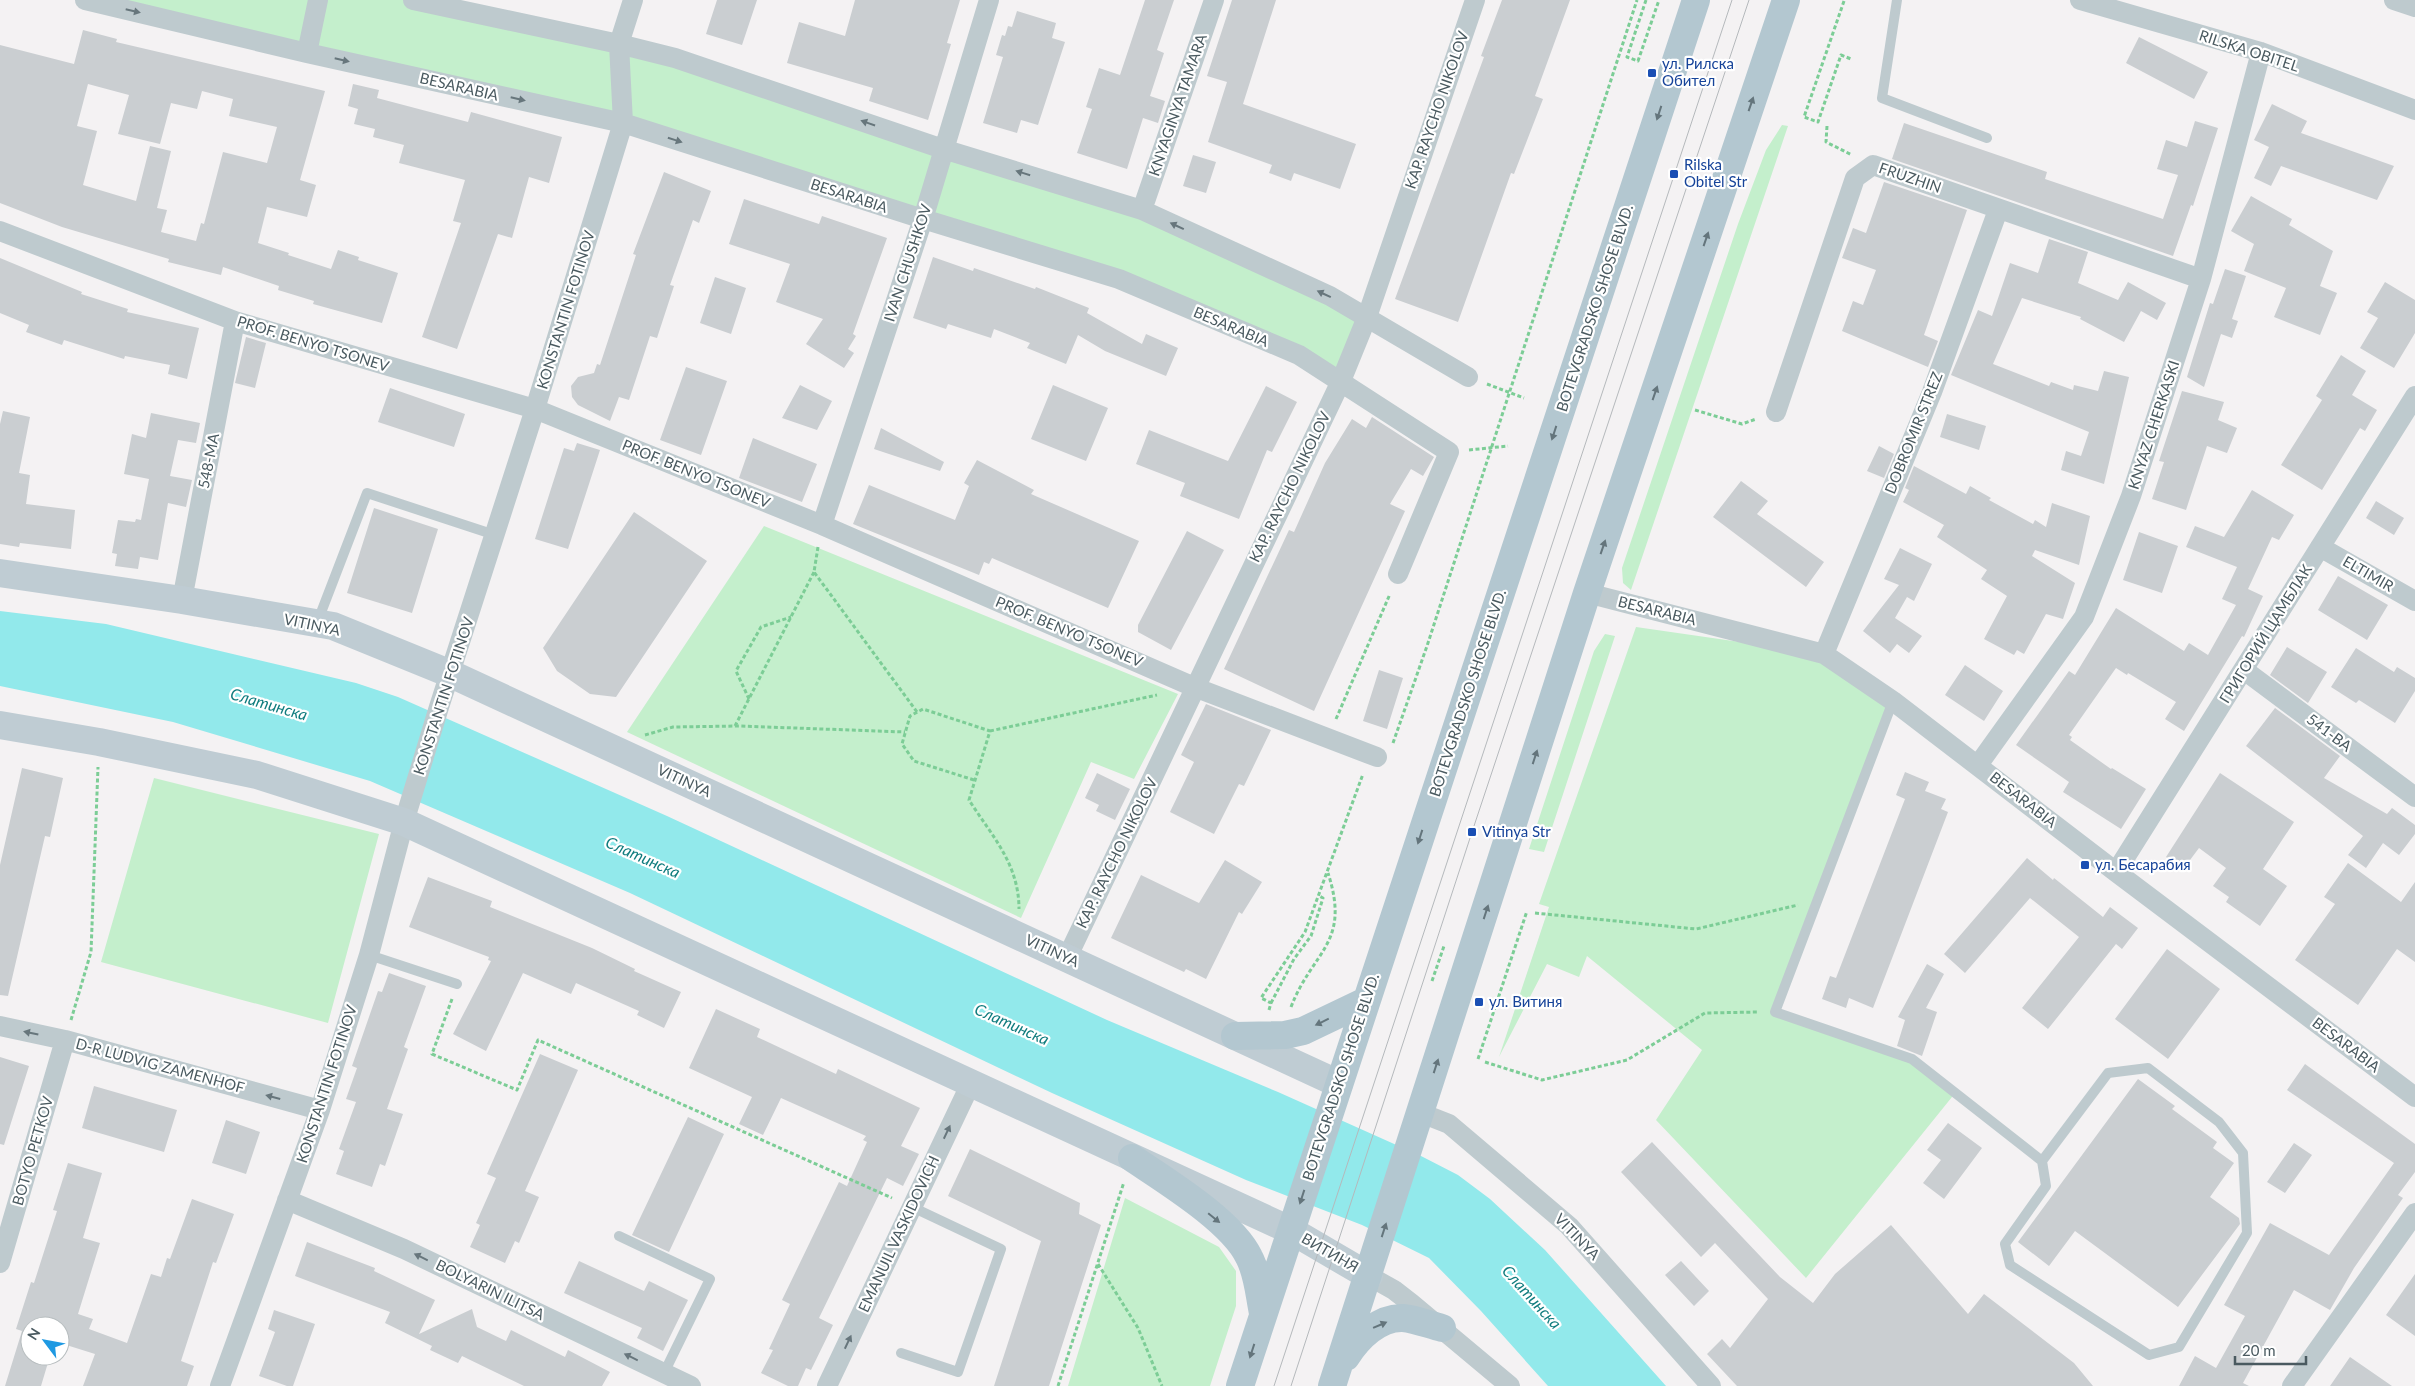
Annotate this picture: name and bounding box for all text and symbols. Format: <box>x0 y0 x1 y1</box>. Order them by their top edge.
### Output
one-way arrow <box>125 7 140 15</box>
street label: RILSKA OBITEL <box>2197 25 2302 75</box>
street label: KAP. RAYCHO NIKOLOV <box>1401 28 1472 191</box>
street label: KNYAGINYA TAMARA <box>1144 30 1210 178</box>
place label: ул. Рилска Обител <box>1662 54 1734 89</box>
one-way arrow <box>334 57 350 65</box>
marker: ул. Рилска Обител <box>1646 67 1658 79</box>
street label: BESARABIA <box>418 68 501 104</box>
one-way arrow <box>510 96 526 104</box>
one-way arrow <box>1748 97 1755 112</box>
one-way arrow <box>1655 105 1663 120</box>
one-way arrow <box>861 119 876 127</box>
one-way arrow <box>668 136 683 144</box>
place label: Rilska Obitel Str <box>1684 155 1748 190</box>
street label: FRUZHIN <box>1877 158 1944 196</box>
marker: Rilska Obitel Str <box>1668 168 1680 180</box>
one-way arrow <box>1015 169 1030 177</box>
street label: BESARABIA <box>808 174 891 216</box>
street label: IVAN CHUSHKOV <box>880 201 935 324</box>
street label: BOTEVGRADSKO SHOSE BLVD. <box>1552 202 1636 414</box>
one-way arrow <box>1169 221 1184 230</box>
street label: KONSTANTIN FOTINOV <box>532 227 598 391</box>
one-way arrow <box>1702 231 1710 246</box>
one-way arrow <box>1317 289 1331 297</box>
street label: BESARABIA <box>1191 302 1273 350</box>
street label: PROF. BENYO TSONEV <box>235 311 392 375</box>
street label: KNYAZ CHERKASKI <box>2124 358 2182 491</box>
street label: DOBROMIR STREZ <box>1880 369 1946 496</box>
one-way arrow <box>1651 385 1659 400</box>
street label: KAP. RAYCHO NIKOLOV <box>1245 407 1334 565</box>
one-way arrow <box>1549 426 1557 441</box>
street label: 548-МА <box>194 431 222 490</box>
street label: PROF. BENYO TSONEV <box>620 435 774 511</box>
one-way arrow <box>1600 540 1607 555</box>
street label: ELTIMIR <box>2340 551 2398 595</box>
street label: ГРИГОРИЙ ЦАМБЛАК <box>2215 561 2315 706</box>
street label: BOTEVGRADSKO SHOSE BLVD. <box>1425 587 1509 799</box>
street label: PROF. BENYO TSONEV <box>993 592 1146 671</box>
street label: BESARABIA <box>1616 592 1699 629</box>
street label: VITINYA <box>282 609 343 639</box>
street label: KONSTANTIN FOTINOV <box>409 614 477 777</box>
water label: Слатинска <box>228 683 310 724</box>
street label: 541-ВА <box>2304 710 2356 755</box>
one-way arrow <box>1531 749 1539 764</box>
street label: VITINYA <box>655 760 715 801</box>
street label: BESARABIA <box>1987 767 2061 831</box>
street label: KAP. RAYCHO NIKOLOV <box>1072 773 1161 931</box>
place label: Vitinya Str <box>1482 822 1551 840</box>
marker: Vitinya Str <box>1466 826 1478 838</box>
one-way arrow <box>1416 830 1424 845</box>
water label: Слатинска <box>603 832 683 881</box>
place label: ул. Бесарабия <box>2095 855 2191 873</box>
marker: ул. Бесарабия <box>2079 859 2091 871</box>
one-way arrow <box>1482 904 1490 919</box>
street label: VITINYA <box>1023 930 1083 971</box>
street label: BOTEVGRADSKO SHOSE BLVD. <box>1298 971 1382 1183</box>
place label: ул. Витиня <box>1489 992 1562 1010</box>
marker: ул. Витиня <box>1473 996 1485 1008</box>
water label: Слатинска <box>972 999 1052 1048</box>
street label: KONSTANTIN FOTINOV <box>292 1002 360 1165</box>
street label: BESARABIA <box>2309 1013 2385 1076</box>
one-way arrow <box>1314 1018 1329 1026</box>
one-way arrow <box>23 1029 39 1037</box>
street label: D-R LUDVIG ZAMENHOF <box>74 1034 247 1096</box>
one-way arrow <box>1433 1059 1440 1074</box>
street label: BOTYO PETKOV <box>8 1093 56 1207</box>
one-way arrow <box>265 1093 280 1101</box>
one-way arrow <box>944 1125 952 1139</box>
street label: EMANUIL VASKIDOVICH <box>854 1152 942 1315</box>
one-way arrow <box>1298 1190 1306 1205</box>
street label: VITINYA <box>1551 1209 1605 1264</box>
one-way arrow <box>1207 1212 1220 1223</box>
one-way arrow <box>1380 1222 1388 1237</box>
street label: ВИТИНЯ <box>1299 1229 1362 1276</box>
one-way arrow <box>414 1253 428 1261</box>
street label: BOLYARIN ILITSA <box>433 1255 548 1324</box>
water label: Слатинска <box>1499 1261 1566 1332</box>
north arrow <box>20 1316 70 1366</box>
one-way arrow <box>1372 1321 1387 1329</box>
text: N <box>23 1325 44 1343</box>
scale bar <box>2235 1334 2306 1366</box>
one-way arrow <box>844 1335 852 1349</box>
text: 20 m <box>2242 1341 2276 1359</box>
one-way arrow <box>1248 1344 1255 1359</box>
one-way arrow <box>624 1353 638 1361</box>

